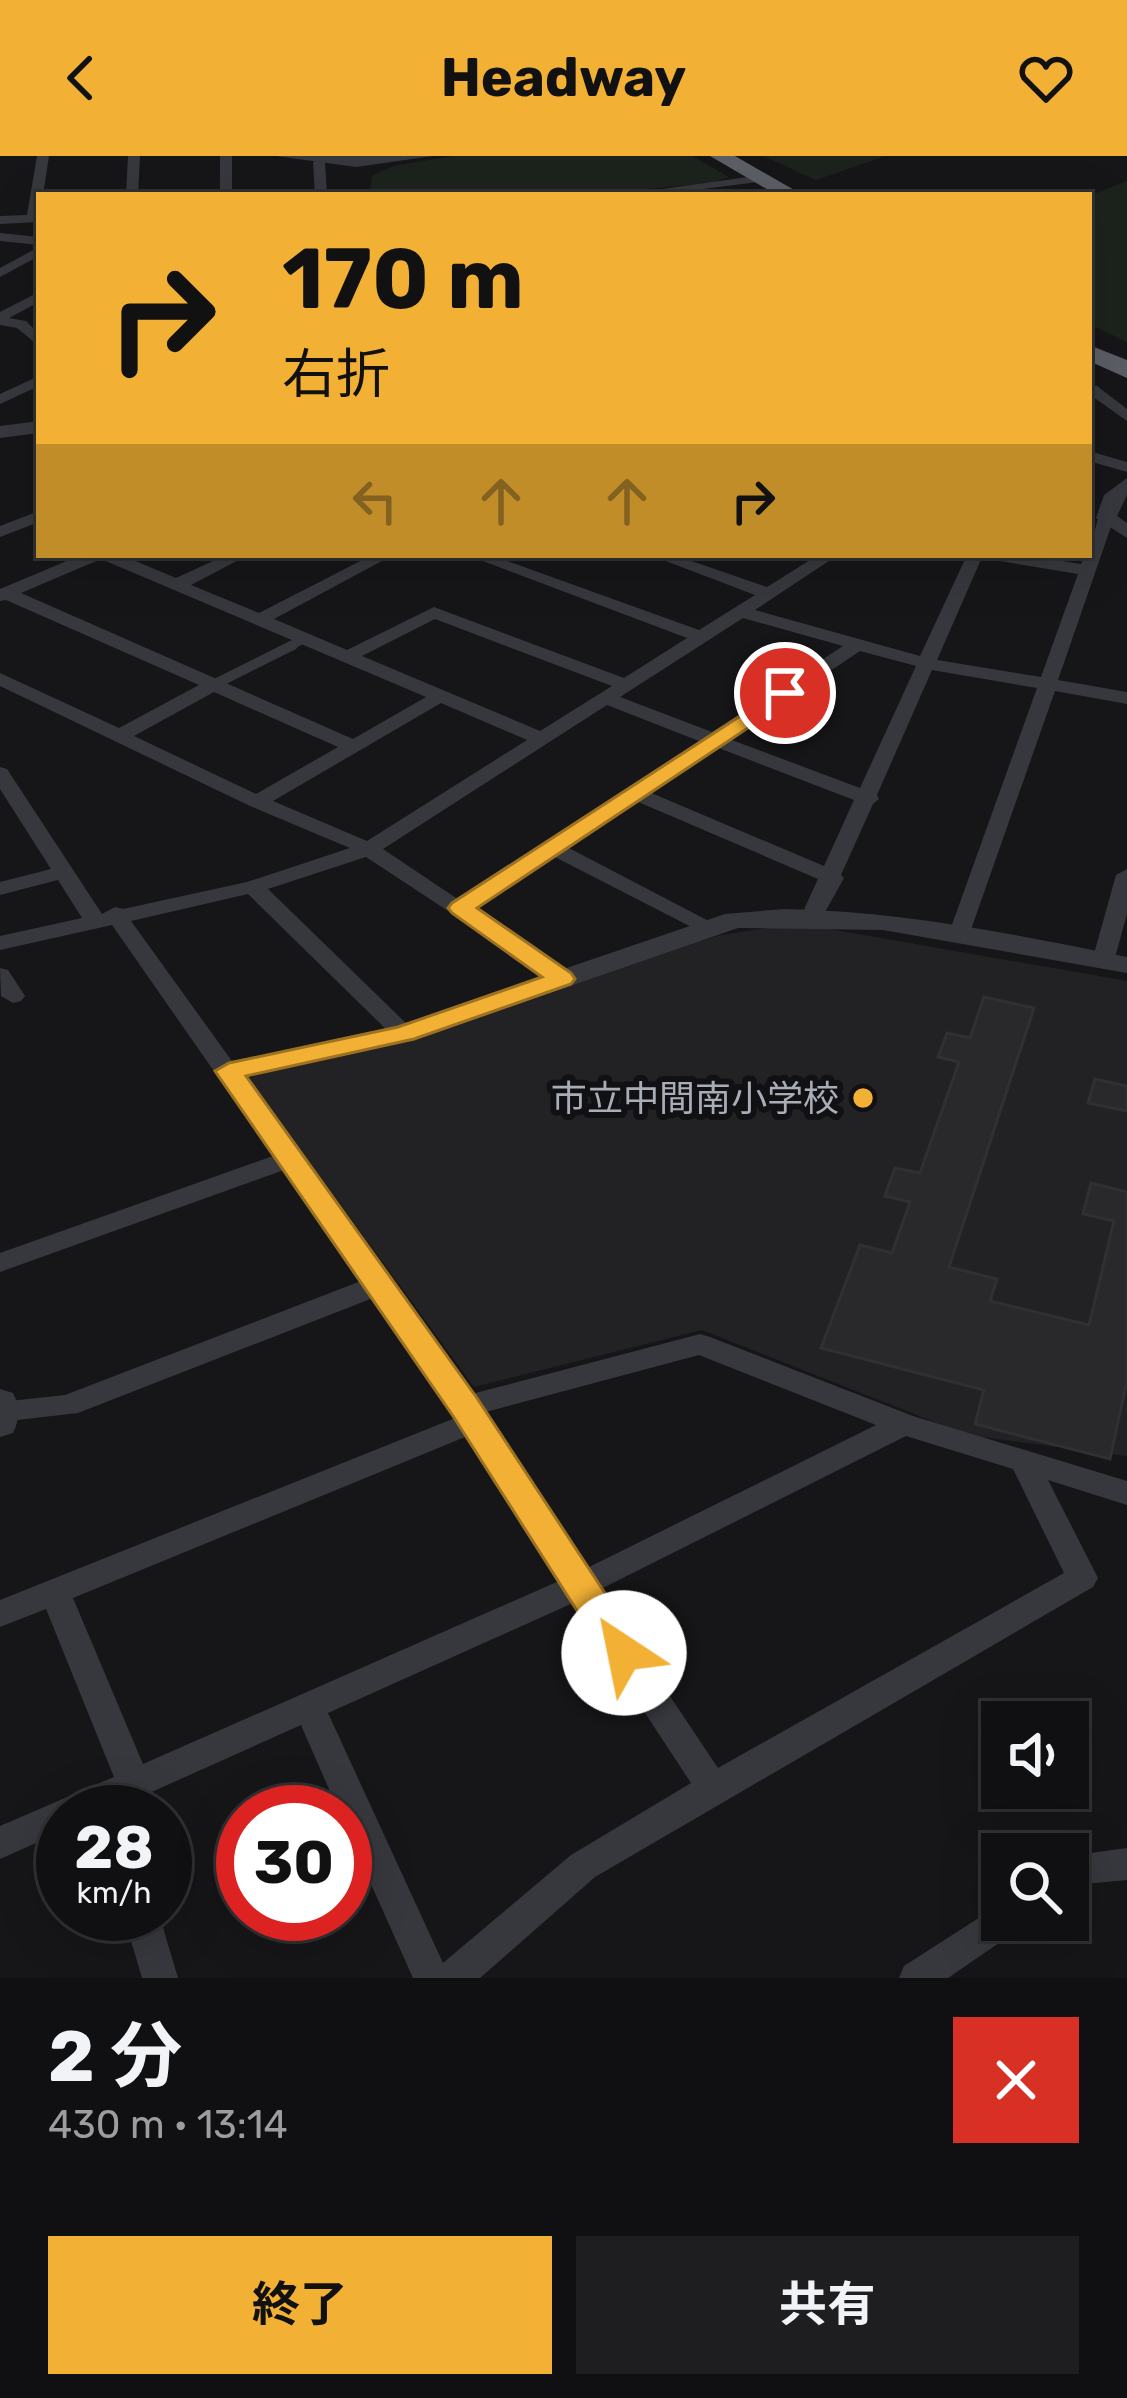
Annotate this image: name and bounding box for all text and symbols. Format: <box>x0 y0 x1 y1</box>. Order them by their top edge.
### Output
icon: back <box>48 45 114 111</box>
icon: heart <box>1013 45 1079 111</box>
text: Headway <box>441 46 686 110</box>
text: 170 m <box>282 229 524 329</box>
icon: right <box>84 240 240 396</box>
text: 右折 <box>282 343 390 407</box>
icon: left <box>342 468 408 534</box>
icon: ahead <box>468 468 534 534</box>
icon: ahead <box>594 468 660 534</box>
icon: right <box>720 468 786 534</box>
pin <box>734 642 836 744</box>
icon: arrive <box>752 660 818 726</box>
place label: 市立中間南小学校 <box>551 1077 839 1120</box>
marker: 市立中間南小学校 <box>850 1085 876 1111</box>
position arrow <box>561 1590 687 1716</box>
map controls <box>981 1701 1089 1941</box>
button: sound <box>981 1701 1089 1809</box>
speed limit sign: 30 <box>216 1785 372 1941</box>
text: 28 <box>74 1812 154 1883</box>
button: search <box>981 1833 1089 1941</box>
text: km/h <box>77 1875 151 1911</box>
text: 2 分 <box>48 2014 182 2099</box>
button: close <box>953 2017 1079 2143</box>
text: 430 m · 13:14 <box>48 2102 288 2148</box>
button: 終了 <box>48 2236 552 2374</box>
button: 共有 <box>576 2236 1079 2374</box>

